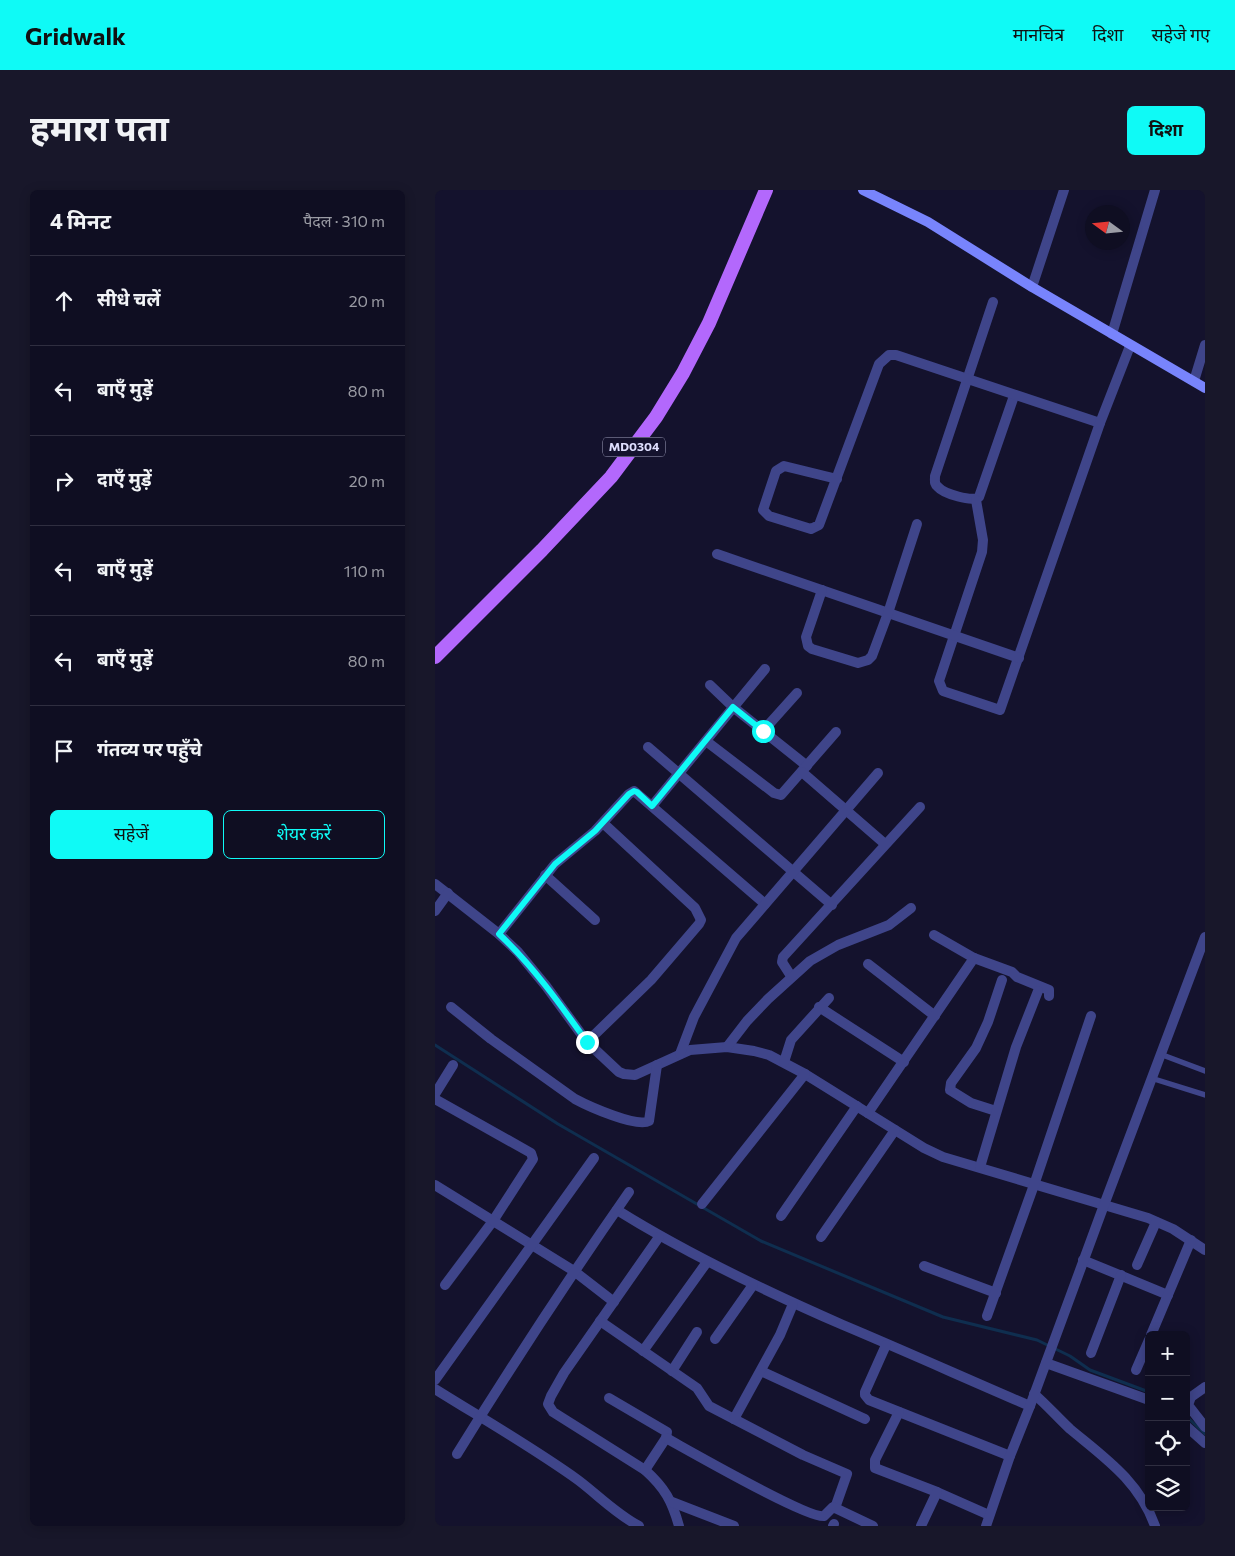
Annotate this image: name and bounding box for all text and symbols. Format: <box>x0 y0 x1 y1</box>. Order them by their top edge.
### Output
text: Gridwalk <box>25 21 126 50</box>
text: मानचित्र <box>1013 23 1064 45</box>
text: दिशा <box>1092 23 1123 45</box>
text: सहेजे गए <box>1151 23 1210 45</box>
text: हमारा पता <box>30 105 169 148</box>
button: दिशा <box>1127 106 1205 155</box>
north arrow <box>1085 205 1130 250</box>
text: 4 मिनट <box>50 208 111 233</box>
text: पैदल · 310 m <box>303 211 385 230</box>
icon: ahead <box>50 287 78 315</box>
text: सीधे चलें <box>97 287 161 310</box>
text: 20 m <box>349 291 385 310</box>
icon: left <box>50 377 78 405</box>
text: बाएँ मुड़ें <box>97 377 153 400</box>
text: 80 m <box>348 381 385 400</box>
road number: MD0304 <box>603 438 665 456</box>
icon: right <box>50 467 78 495</box>
text: दाएँ मुड़ें <box>97 467 152 490</box>
text: 20 m <box>349 471 385 490</box>
icon: left <box>50 557 78 585</box>
text: बाएँ मुड़ें <box>97 557 153 580</box>
text: 110 m <box>344 561 385 580</box>
icon: left <box>50 647 78 675</box>
text: बाएँ मुड़ें <box>97 647 153 670</box>
text: 80 m <box>348 651 385 670</box>
route start <box>752 720 775 743</box>
icon: arrive <box>50 737 78 765</box>
text: गंतव्य पर पहुँचे <box>97 737 202 760</box>
button: सहेजें <box>50 810 213 859</box>
button: शेयर करें <box>223 810 385 859</box>
route end <box>576 1031 599 1054</box>
map controls <box>1145 1331 1190 1511</box>
button: + <box>1145 1331 1190 1376</box>
button: − <box>1145 1376 1190 1421</box>
button: locate <box>1145 1421 1190 1466</box>
button: layers <box>1145 1466 1190 1511</box>

